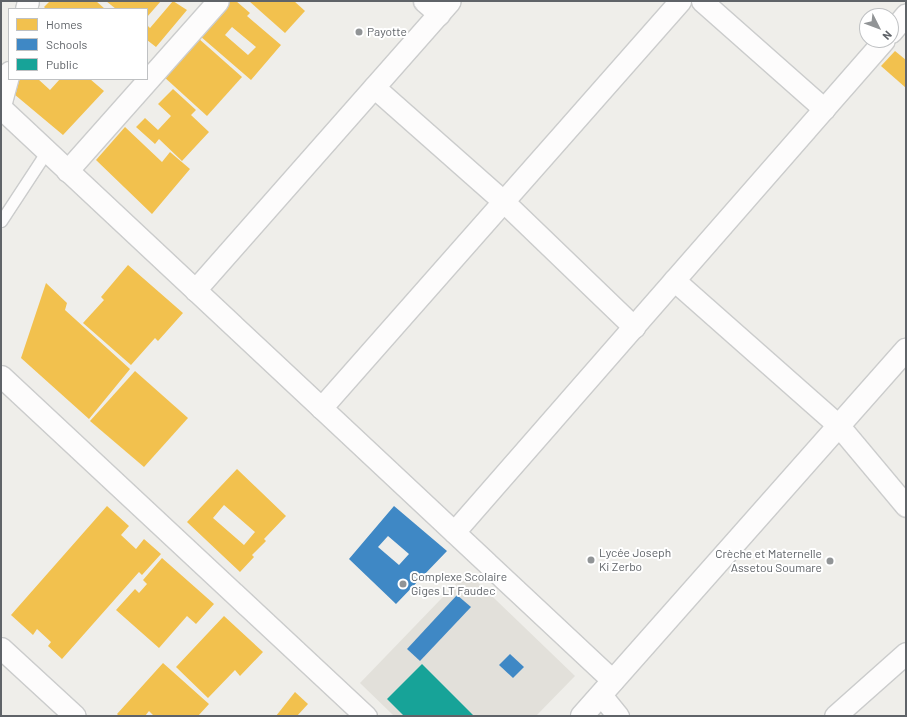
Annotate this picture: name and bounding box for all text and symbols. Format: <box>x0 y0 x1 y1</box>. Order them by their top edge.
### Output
legend <box>8 8 148 80</box>
north arrow <box>859 8 899 48</box>
text: Homes <box>46 17 82 31</box>
place label: Payotte <box>367 25 407 39</box>
marker: Payotte <box>354 27 364 37</box>
text: N <box>880 29 895 43</box>
text: Schools <box>46 37 87 51</box>
text: Public <box>46 57 78 71</box>
place label: Lycée Joseph Ki Zerbo <box>599 546 671 574</box>
place label: Crèche et Maternelle Assetou Soumare <box>715 547 822 575</box>
marker: Lycée Joseph Ki Zerbo <box>586 555 596 565</box>
marker: Crèche et Maternelle Assetou Soumare <box>825 556 835 566</box>
place label: Complexe Scolaire Giges LT Faudec <box>411 570 507 598</box>
marker: Complexe Scolaire Giges LT Faudec <box>398 579 408 589</box>

